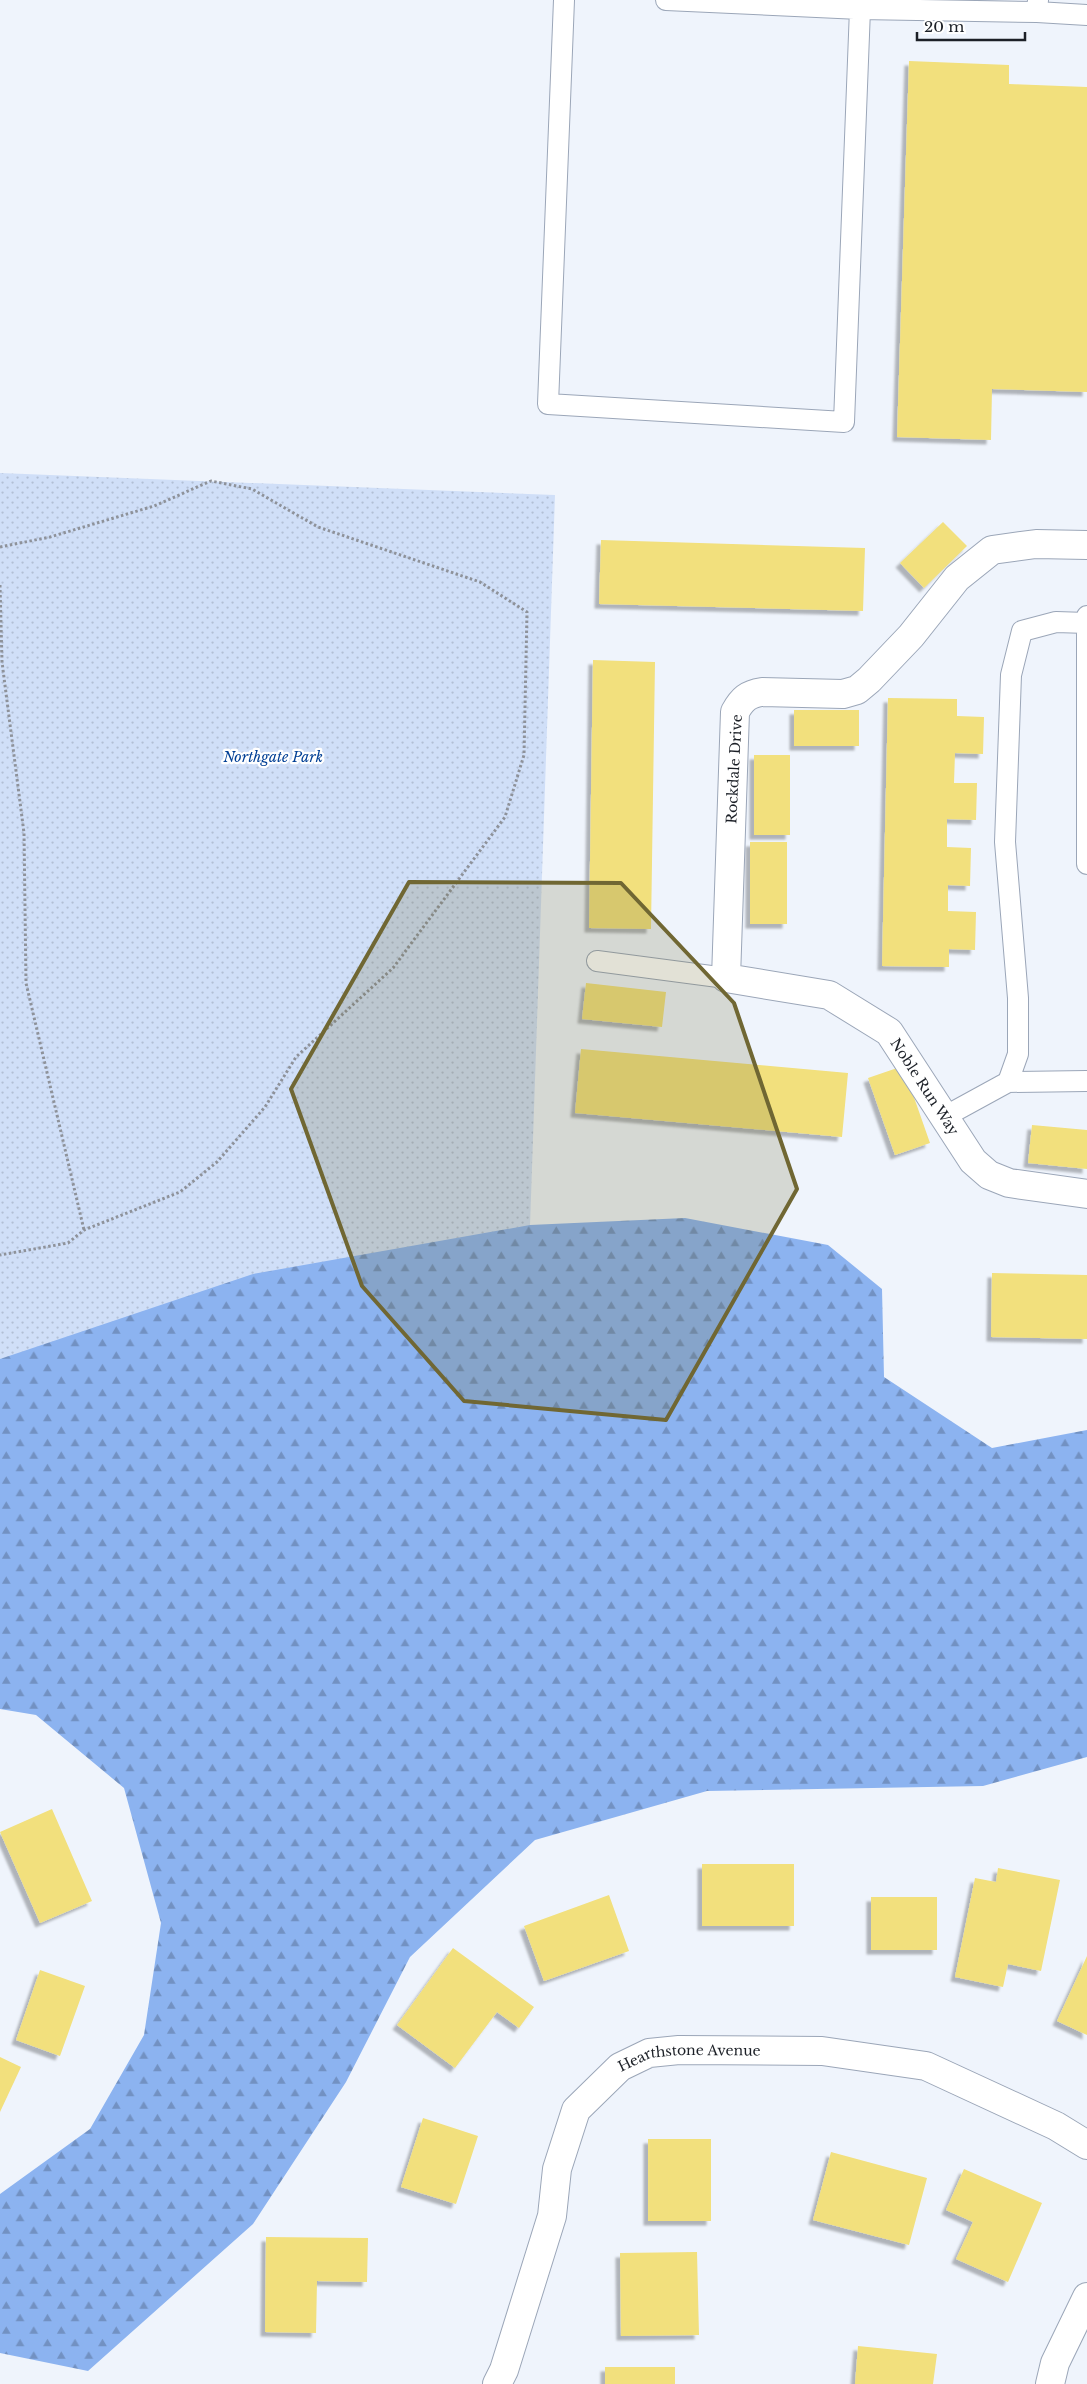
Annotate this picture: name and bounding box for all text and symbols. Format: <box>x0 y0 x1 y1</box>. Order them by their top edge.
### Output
scale bar <box>917 10 1024 42</box>
text: 20 m <box>924 17 964 36</box>
street label: Rockdale Drive <box>722 714 746 824</box>
park label: Northgate Park <box>222 748 323 766</box>
street label: Noble Run Way <box>887 1035 963 1139</box>
street label: Hearthstone Avenue <box>615 2041 761 2076</box>

